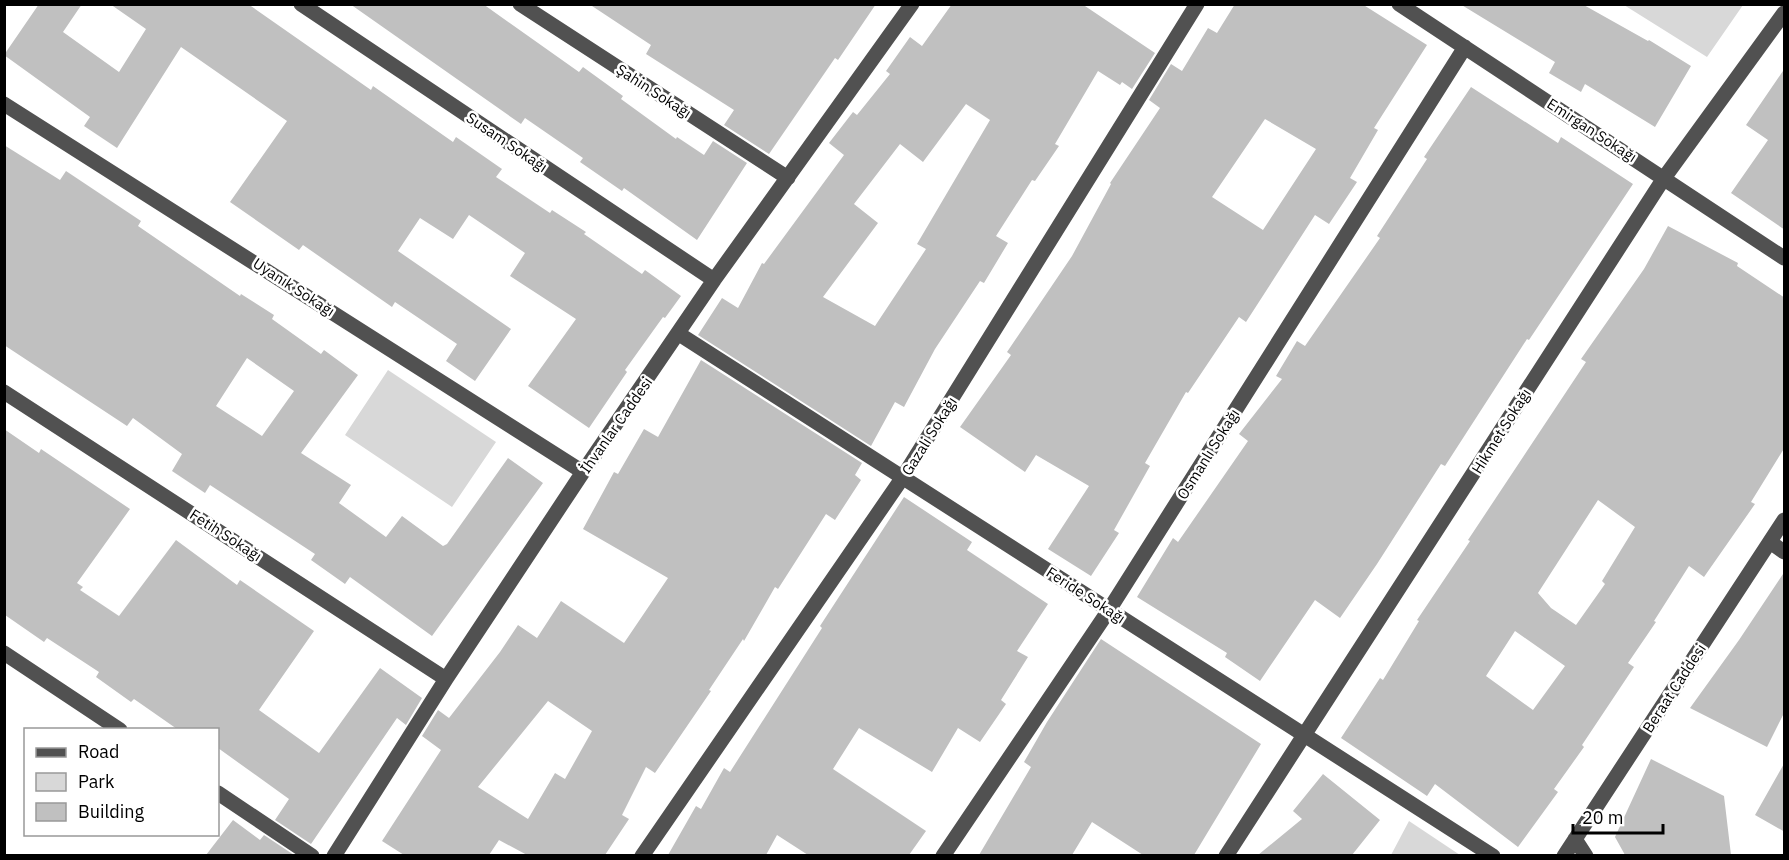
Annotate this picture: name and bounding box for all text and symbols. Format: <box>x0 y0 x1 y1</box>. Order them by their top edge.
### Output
street label: Şahin Sokağı <box>613 60 695 122</box>
street label: Emirgan Sokağı <box>1543 94 1641 166</box>
street label: Susam Sokağı <box>463 108 551 176</box>
street label: Uyanık Sokağı <box>249 253 339 321</box>
street label: İhvanlar Caddesi <box>576 373 656 477</box>
street label: Hikmet Sokağı <box>1467 385 1535 477</box>
street label: Gazali Sokağı <box>897 393 961 479</box>
street label: Osmanlı Sokağı <box>1172 405 1244 503</box>
street label: Fetih Sokağı <box>186 505 266 565</box>
street label: Feride Sokağı <box>1043 562 1129 628</box>
street label: Beraat Caddesi <box>1638 640 1710 736</box>
legend <box>24 728 219 836</box>
text: Road <box>78 740 119 763</box>
text: Park <box>78 770 115 793</box>
scale bar <box>1573 797 1663 835</box>
text: Building <box>78 800 145 823</box>
text: 20 m <box>1582 806 1624 829</box>

